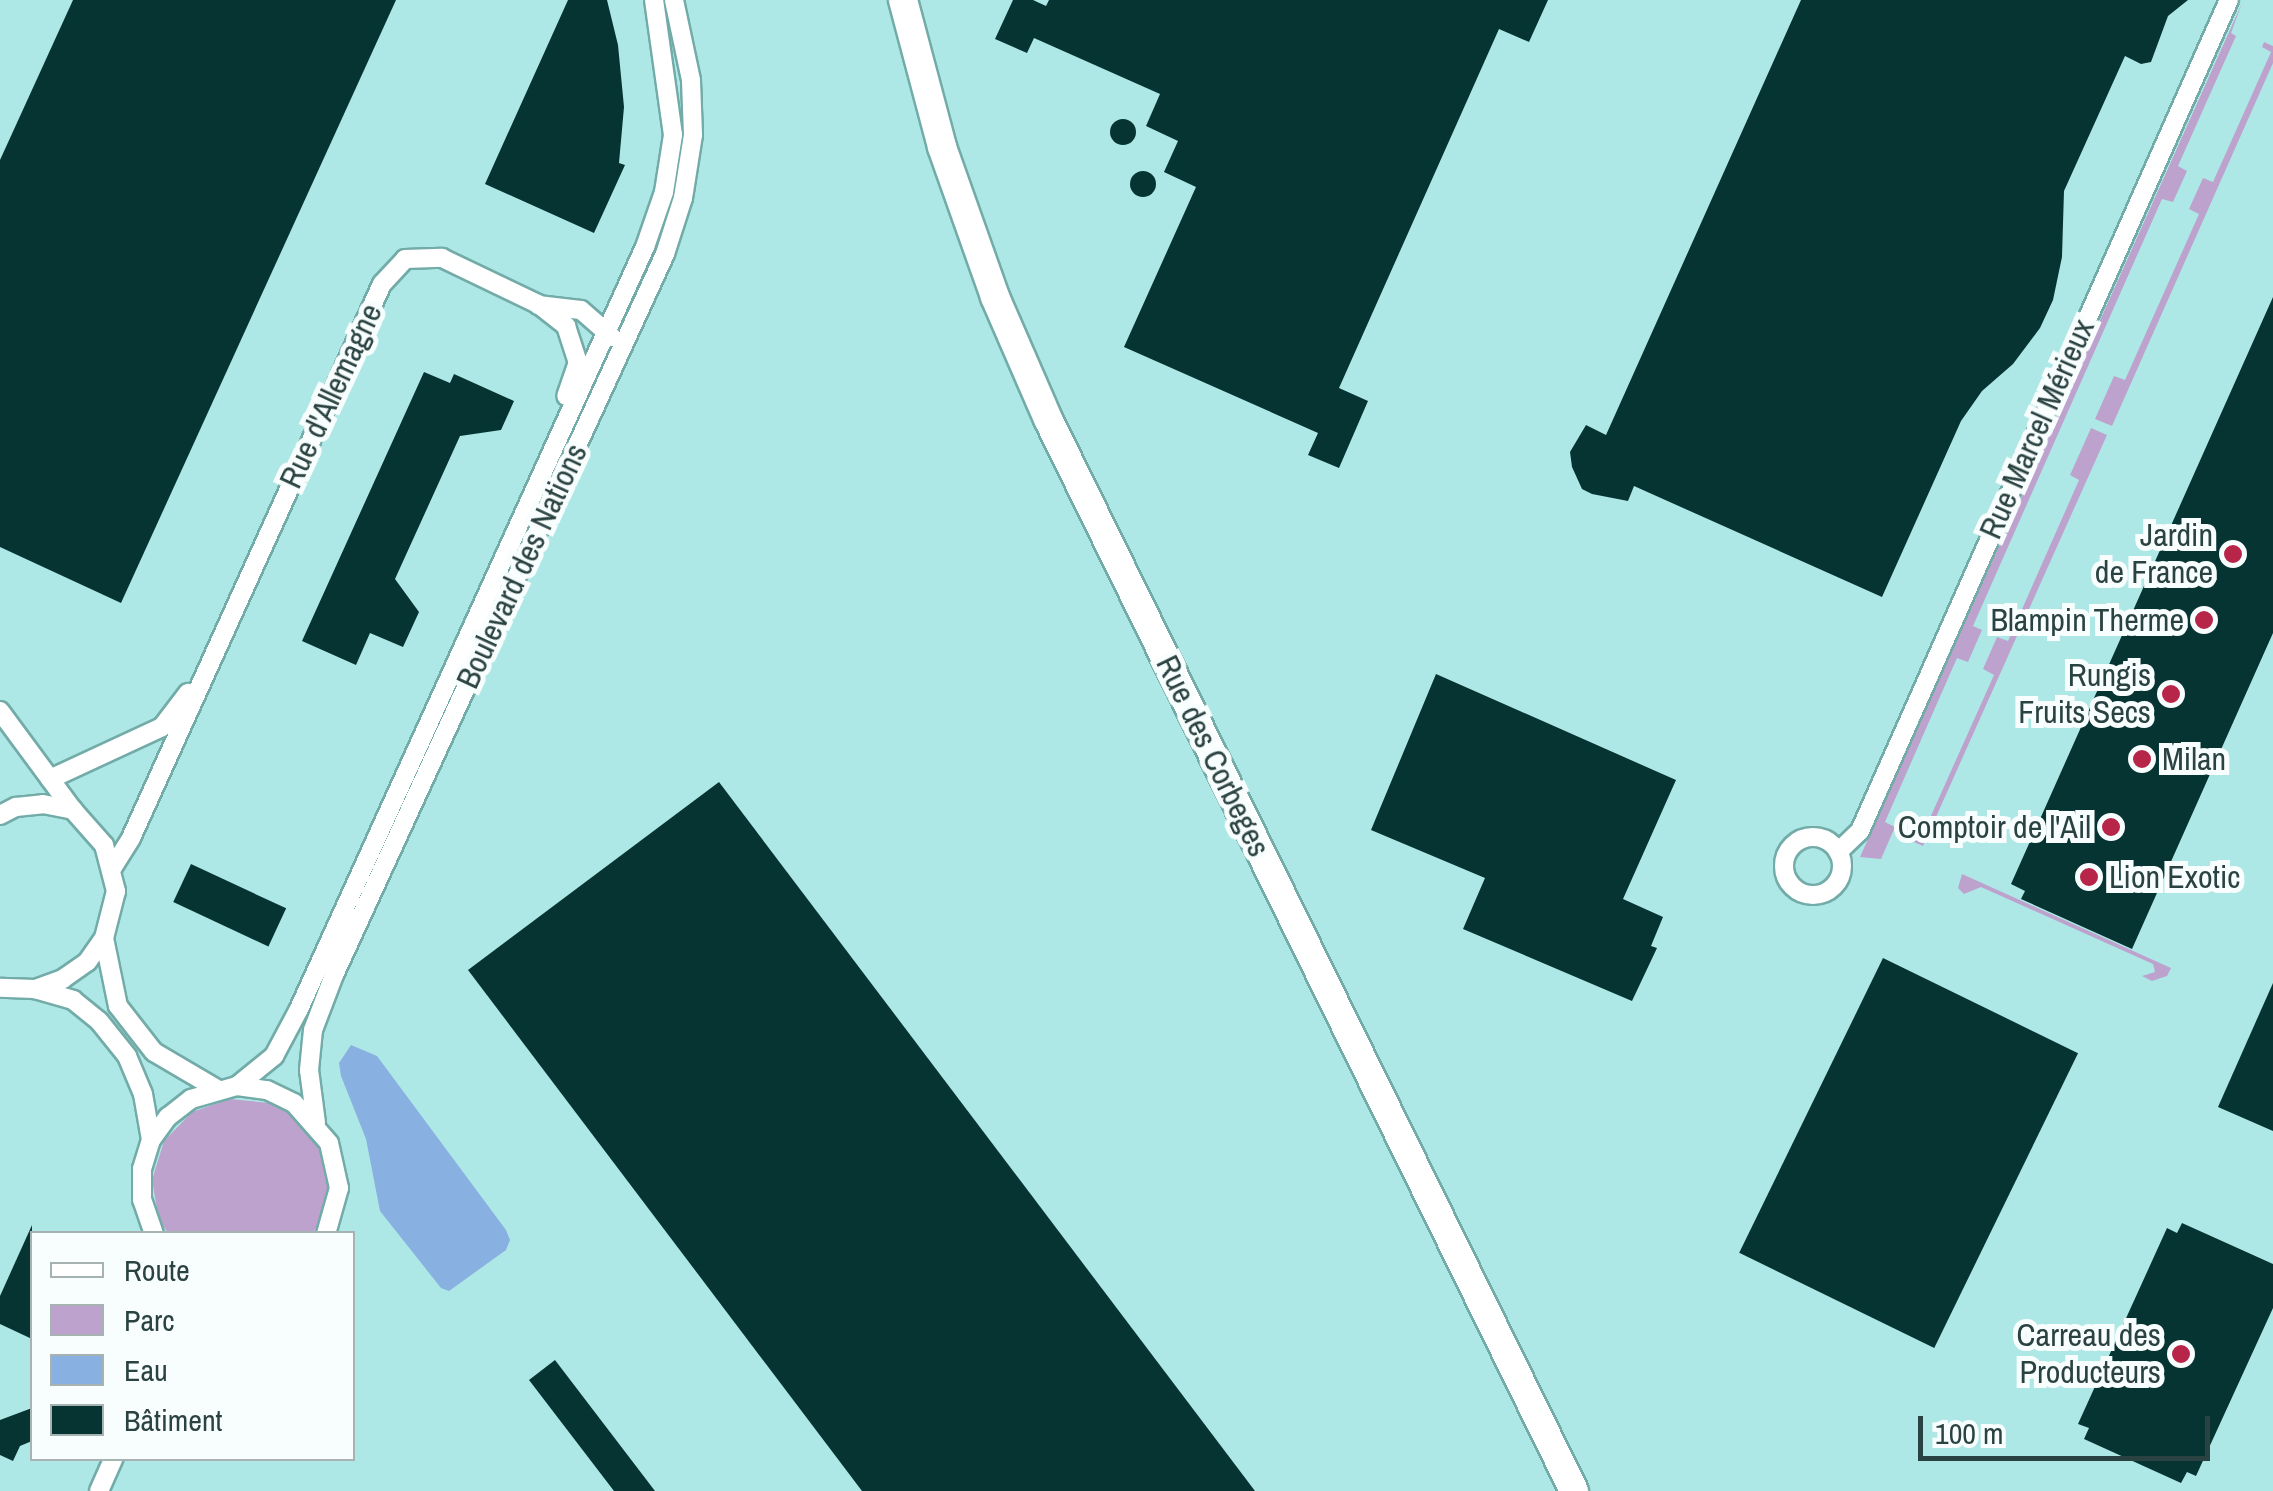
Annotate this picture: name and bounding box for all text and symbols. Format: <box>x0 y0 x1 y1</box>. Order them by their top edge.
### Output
street label: Rue d'Allemagne <box>272 298 390 494</box>
street label: Rue Marcel Mérieux <box>1971 313 2103 545</box>
street label: Boulevard des Nations <box>449 438 595 694</box>
place label: Jardin de France <box>2095 517 2213 592</box>
marker: Jardin de France <box>2222 543 2244 565</box>
place label: Blampin Therme <box>1990 601 2184 639</box>
marker: Blampin Therme <box>2193 609 2215 631</box>
street label: Rue des Corbeges <box>1148 649 1278 863</box>
place label: Rungis Fruits Secs <box>2018 657 2151 732</box>
marker: Rungis Fruits Secs <box>2160 683 2182 705</box>
place label: Milan <box>2162 740 2226 778</box>
marker: Milan <box>2131 748 2153 770</box>
place label: Comptoir de l'Ail <box>1898 808 2091 846</box>
marker: Comptoir de l'Ail <box>2100 816 2122 838</box>
place label: Lion Exotic <box>2109 858 2240 896</box>
marker: Lion Exotic <box>2078 866 2100 888</box>
legend <box>30 1231 355 1461</box>
text: Route <box>124 1250 190 1290</box>
text: Parc <box>124 1300 175 1340</box>
place label: Carreau des Producteurs <box>2017 1317 2161 1392</box>
marker: Carreau des Producteurs <box>2170 1343 2192 1365</box>
text: Eau <box>124 1350 168 1390</box>
scale bar <box>1923 1396 2216 1458</box>
text: Bâtiment <box>124 1400 222 1440</box>
text: 100 m <box>1935 1413 2003 1453</box>

